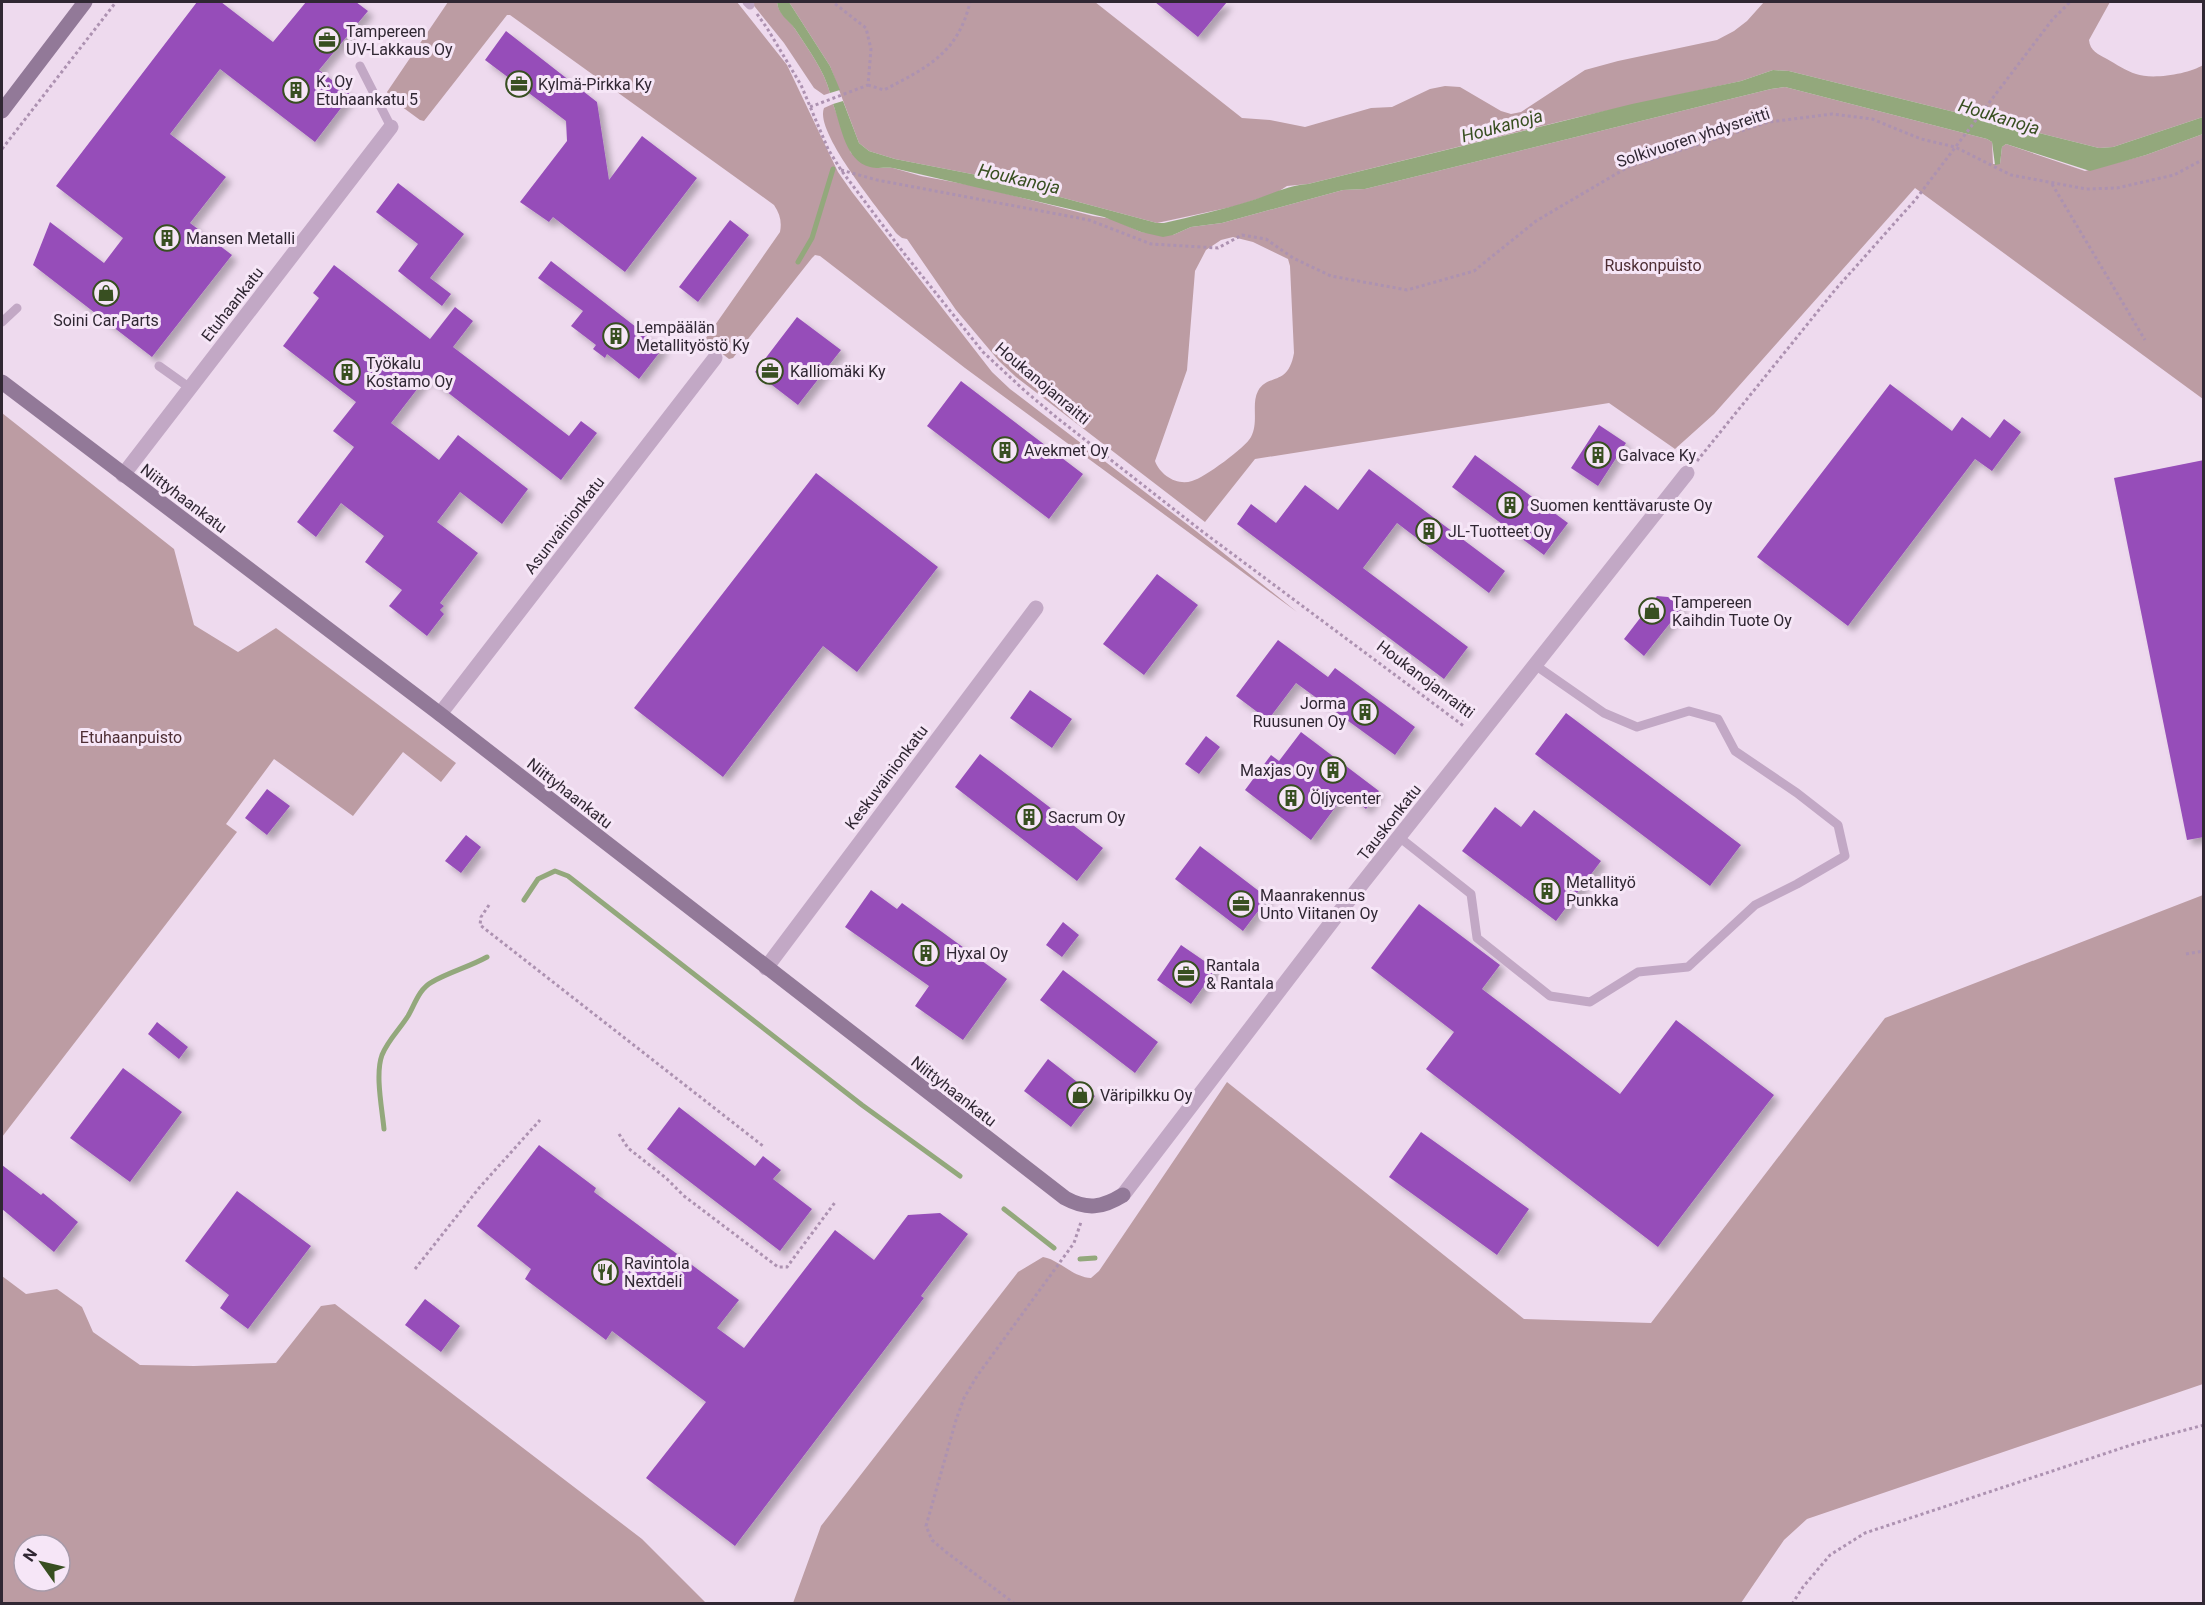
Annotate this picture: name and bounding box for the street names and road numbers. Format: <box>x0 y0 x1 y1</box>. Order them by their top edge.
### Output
street label: Solkivuoren yhdysreitti <box>1614 104 1772 171</box>
street label: Etuhaankatu <box>197 263 267 345</box>
street label: Houkanojanraitti <box>992 338 1094 428</box>
street label: Niittyhaankatu <box>137 460 231 537</box>
street label: Asunvainionkatu <box>521 473 608 578</box>
street label: Houkanojanraitti <box>1373 636 1478 722</box>
street label: Keskuvainionkatu <box>841 722 932 833</box>
street label: Niittyhaankatu <box>523 754 616 833</box>
street label: Tauskonkatu <box>1354 780 1425 864</box>
street label: Niittyhaankatu <box>907 1052 1000 1131</box>

